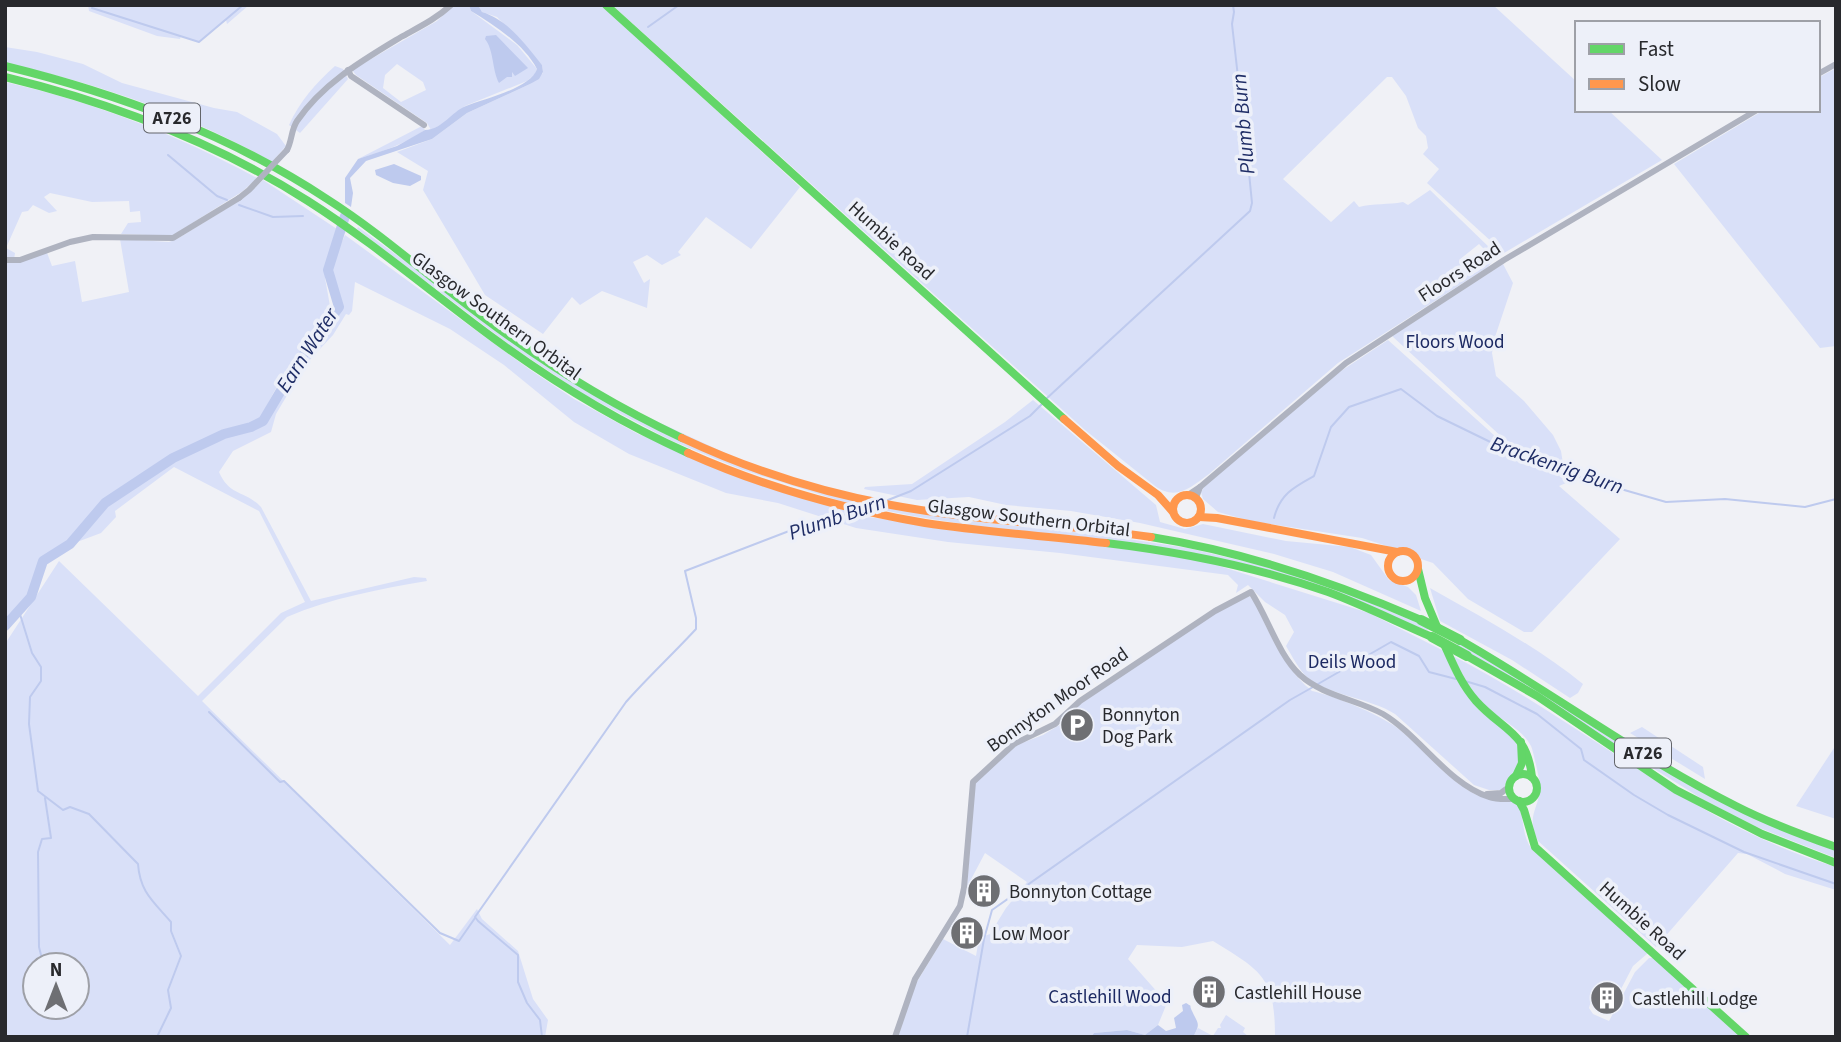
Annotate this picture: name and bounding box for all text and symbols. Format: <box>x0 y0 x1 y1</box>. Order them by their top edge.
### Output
legend <box>1575 21 1820 112</box>
text: Fast <box>1638 34 1674 64</box>
text: Slow <box>1638 69 1681 99</box>
water label: Plumb Burn <box>1224 72 1262 176</box>
road number: A726 <box>144 104 200 132</box>
street label: Humbie Road <box>842 195 940 287</box>
street label: Floors Road <box>1413 235 1507 309</box>
street label: Glasgow Southern Orbital <box>406 245 587 387</box>
water label: Earn Water <box>269 301 346 398</box>
park label: Floors Wood <box>1405 329 1505 356</box>
water label: Brackenrig Burn <box>1487 428 1627 502</box>
water label: Plumb Burn <box>784 486 890 548</box>
street label: Glasgow Southern Orbital <box>926 493 1132 544</box>
street label: Bonnyton Moor Road <box>982 641 1134 759</box>
park label: Deils Wood <box>1308 649 1396 676</box>
place label: Bonnyton Dog Park <box>1102 702 1180 751</box>
parking icon: Bonnyton Dog Park <box>1058 706 1096 744</box>
road number: A726 <box>1615 738 1671 768</box>
building icon: Bonnyton Cottage <box>965 872 1003 910</box>
street label: Humbie Road <box>1593 875 1691 967</box>
place label: Bonnyton Cottage <box>1009 879 1152 906</box>
building icon: Low Moor <box>948 914 986 952</box>
place label: Low Moor <box>992 921 1070 948</box>
north arrow <box>21 951 91 1021</box>
text: N <box>50 957 62 984</box>
building icon: Castlehill House <box>1190 973 1228 1011</box>
building icon: Castlehill Lodge <box>1588 979 1626 1017</box>
place label: Castlehill House <box>1234 980 1362 1007</box>
park label: Castlehill Wood <box>1048 984 1172 1011</box>
place label: Castlehill Lodge <box>1632 986 1758 1013</box>

